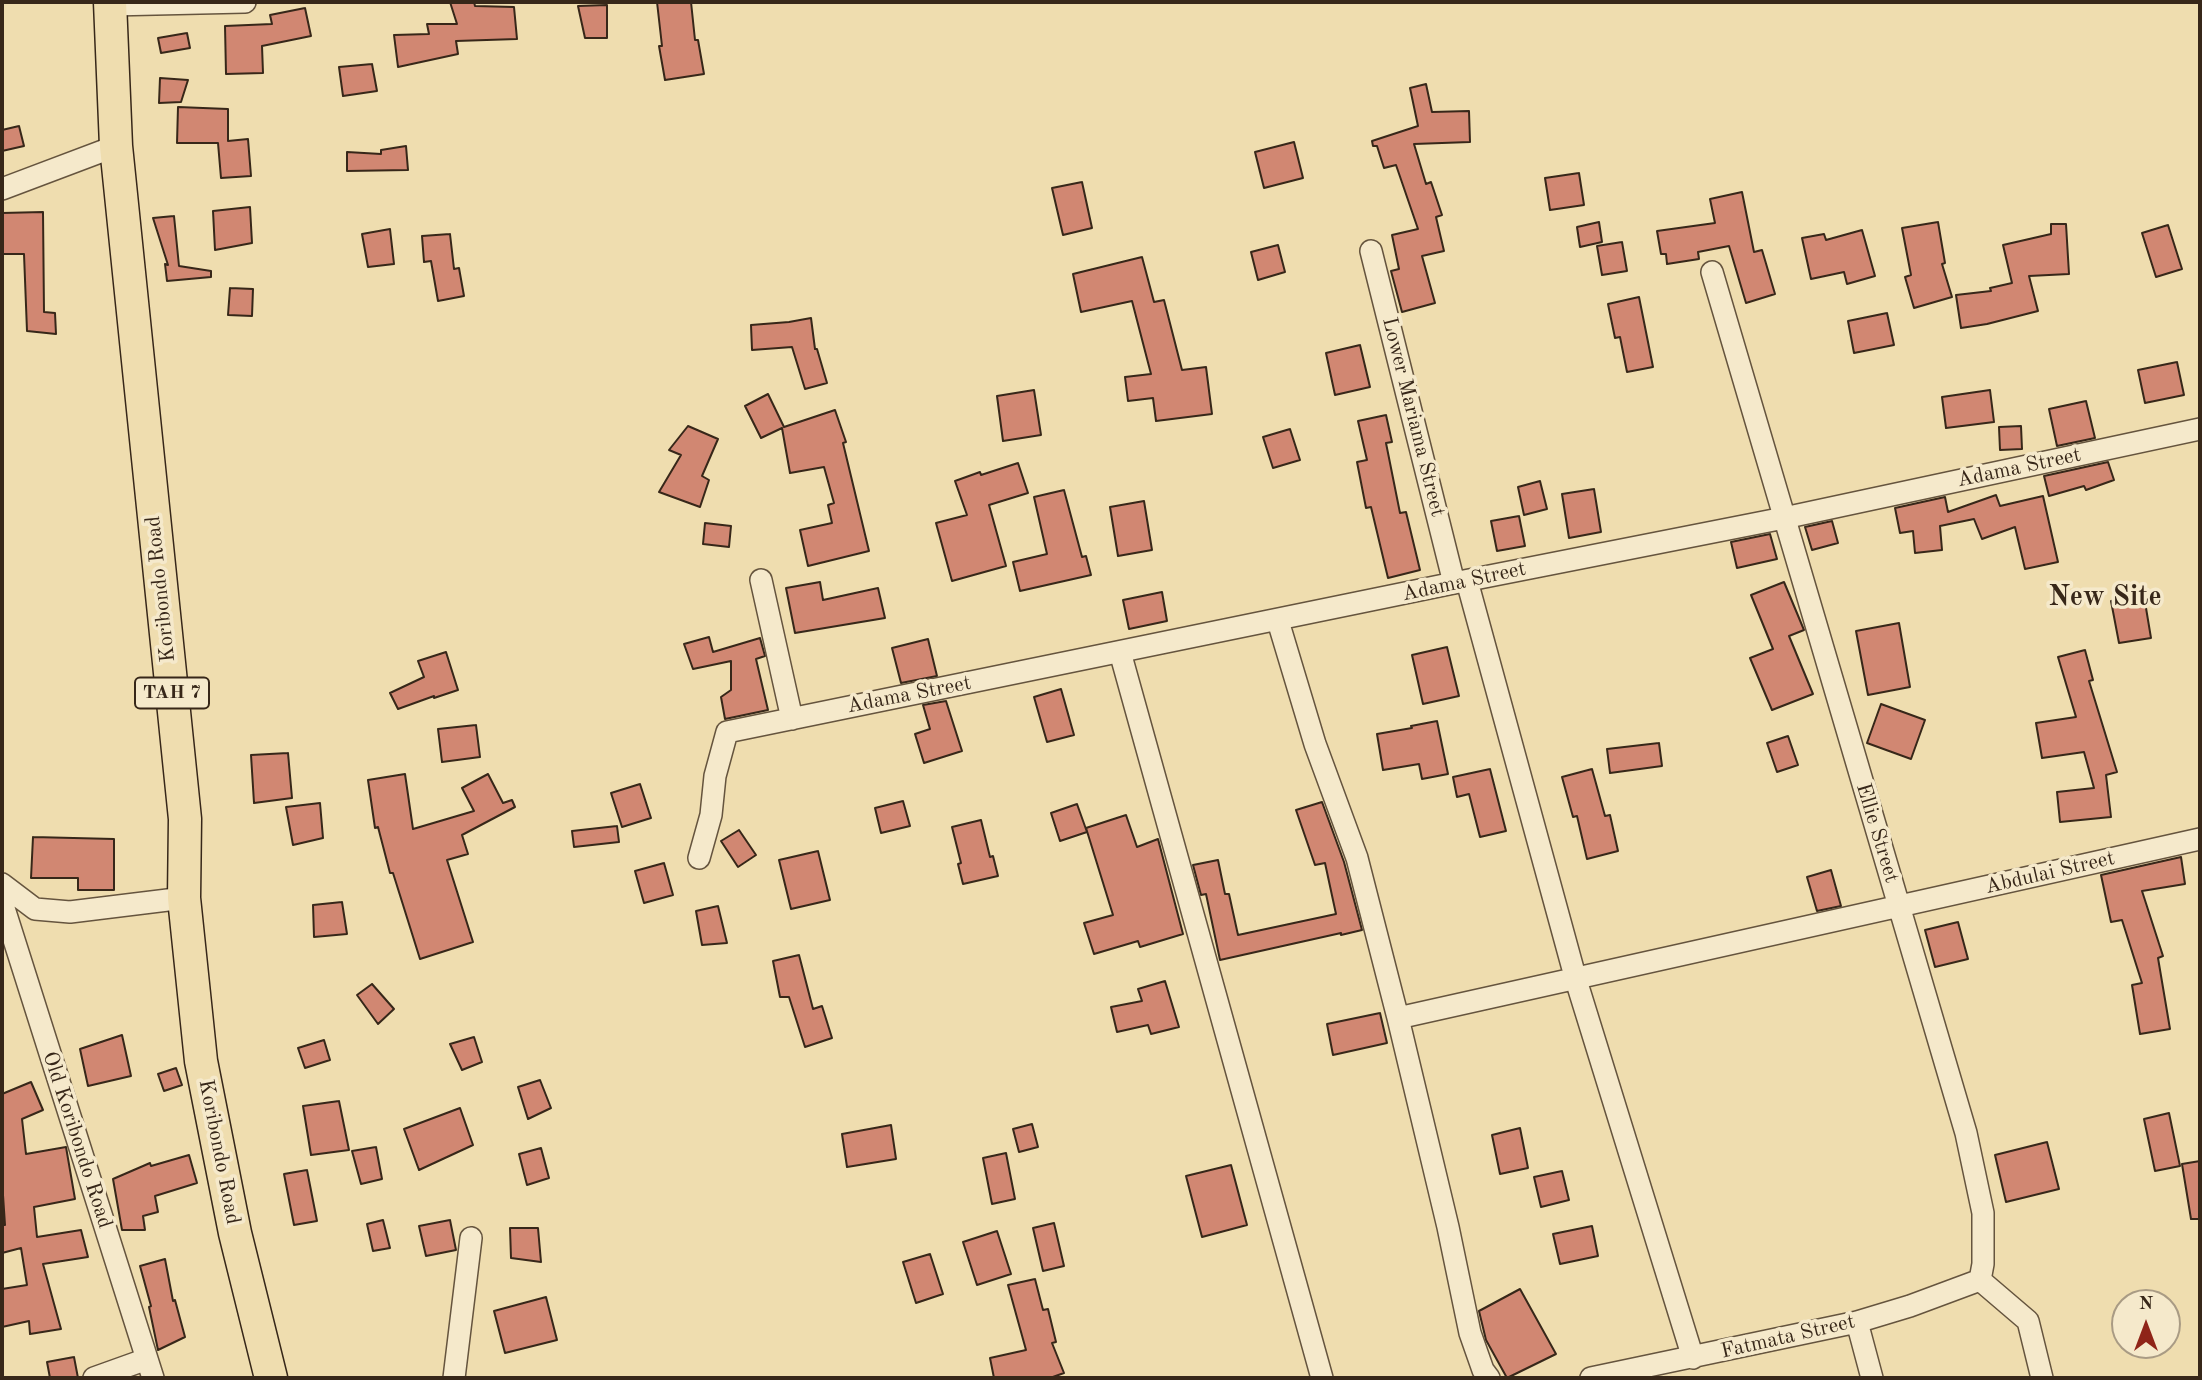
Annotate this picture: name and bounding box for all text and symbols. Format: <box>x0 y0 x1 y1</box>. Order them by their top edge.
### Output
street label: Lower Mariama Street <box>1376 315 1450 519</box>
street label: Adama Street <box>1955 443 2083 493</box>
street label: Koribondo Road <box>141 515 181 663</box>
street label: Adama Street <box>1400 557 1528 607</box>
district label: New Site <box>2048 581 2162 615</box>
street label: Adama Street <box>845 671 973 719</box>
road number: TAH 7 <box>135 678 209 708</box>
street label: Ellie Street <box>1850 780 1904 886</box>
street label: Abdulai Street <box>1983 846 2117 900</box>
street label: Old Koribondo Road <box>37 1048 117 1232</box>
street label: Koribondo Road <box>193 1077 245 1227</box>
north arrow <box>2111 1289 2181 1359</box>
text: N <box>2139 1295 2153 1314</box>
street label: Fatmata Street <box>1718 1309 1858 1365</box>

